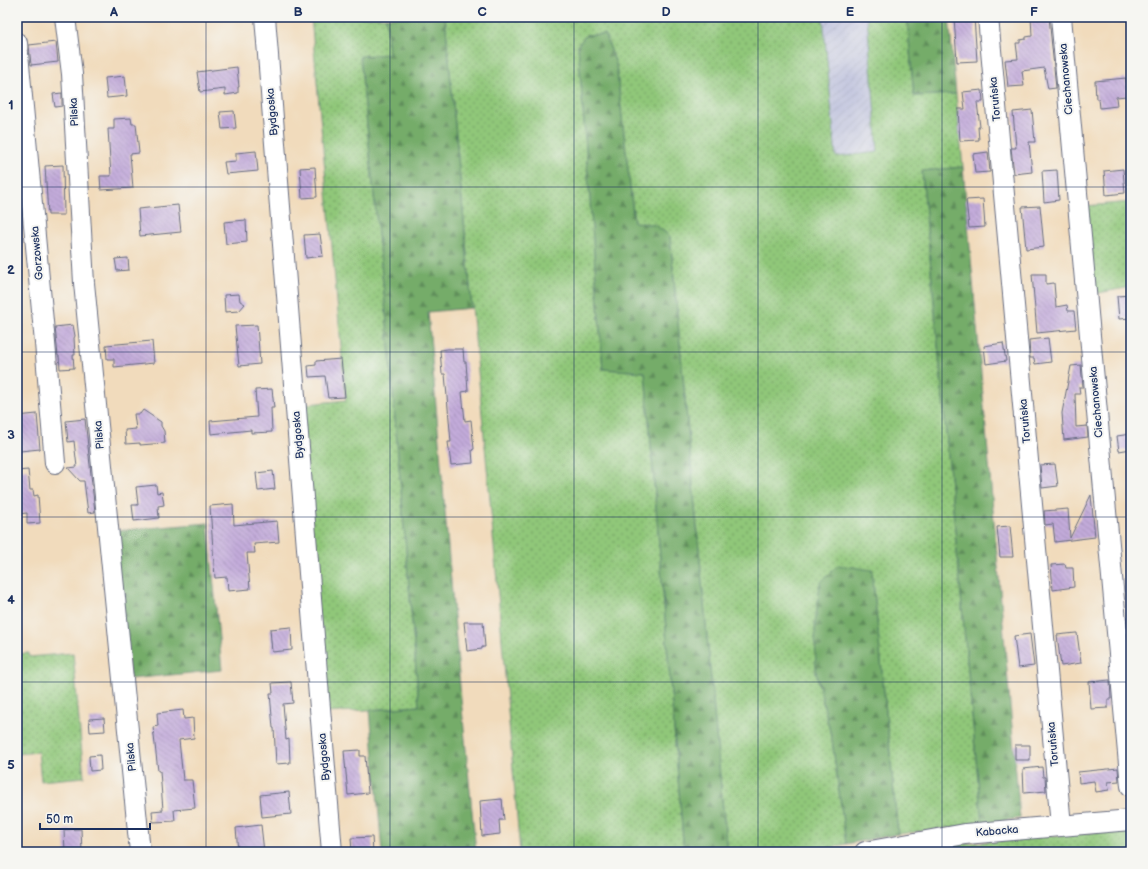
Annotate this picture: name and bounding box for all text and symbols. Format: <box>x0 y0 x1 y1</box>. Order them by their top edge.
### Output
text: A <box>109 4 118 20</box>
text: B <box>293 4 303 20</box>
text: C <box>477 4 487 20</box>
text: D <box>661 4 671 20</box>
text: E <box>846 4 855 20</box>
text: F <box>1030 4 1038 20</box>
street label: Ciechanowska <box>1056 43 1076 115</box>
street label: Toruńska <box>987 76 1003 122</box>
street label: Bydgoska <box>263 88 281 136</box>
text: 1 <box>8 97 14 113</box>
street label: Pilska <box>67 97 81 127</box>
street label: Gorzowska <box>28 225 46 281</box>
text: 2 <box>7 262 15 278</box>
street label: Ciechanowska <box>1086 366 1106 438</box>
street label: Toruńska <box>1017 398 1033 444</box>
street label: Bydgoska <box>289 411 307 459</box>
street label: Pilska <box>91 420 107 450</box>
text: 3 <box>7 427 15 443</box>
text: 4 <box>7 592 15 608</box>
street label: Toruńska <box>1045 721 1061 767</box>
street label: Bydgoska <box>315 733 333 781</box>
street label: Pilska <box>123 742 139 772</box>
text: 5 <box>7 757 15 773</box>
scale bar <box>40 805 150 831</box>
text: 50 m <box>46 812 73 827</box>
street label: Kabacka <box>975 823 1019 839</box>

